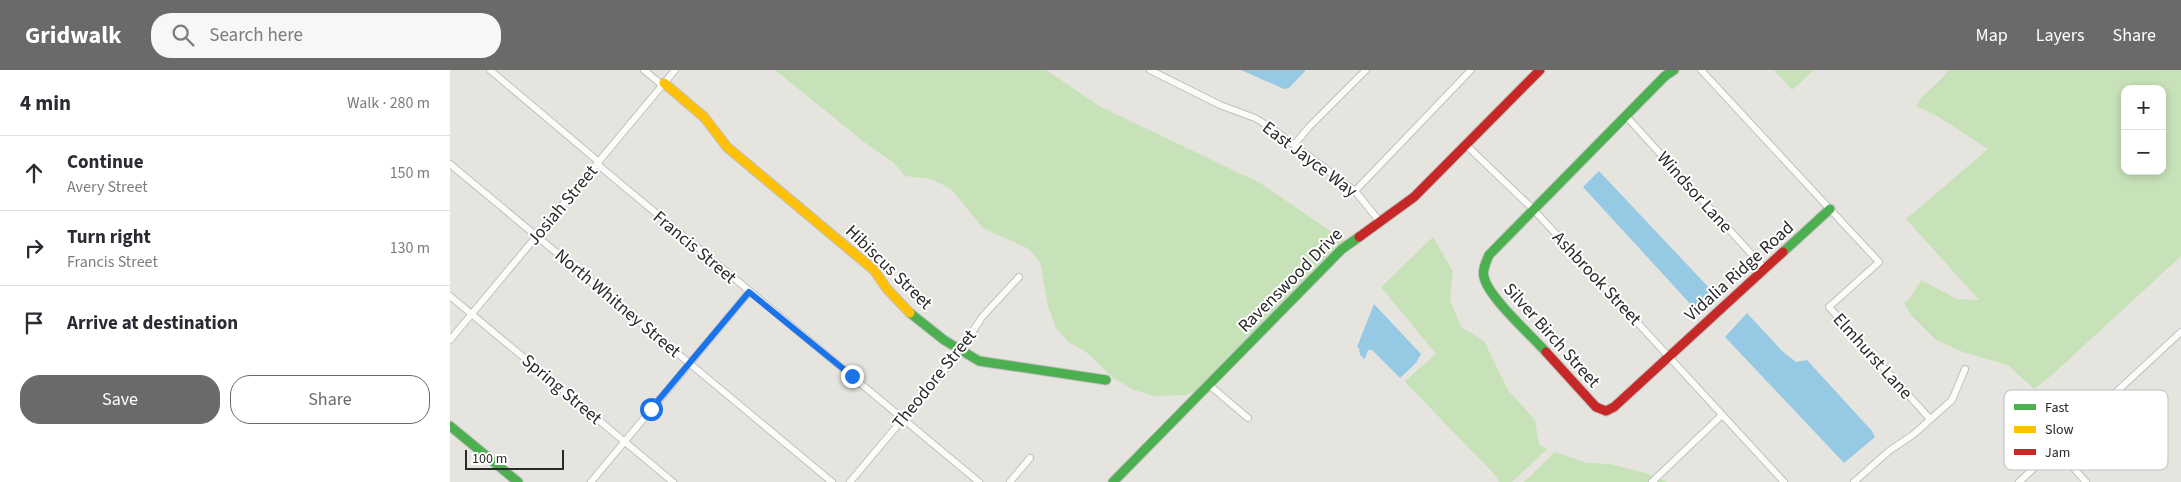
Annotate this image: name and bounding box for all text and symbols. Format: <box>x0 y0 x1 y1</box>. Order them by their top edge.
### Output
search box <box>151 13 501 58</box>
text: Gridwalk <box>25 18 121 53</box>
icon: search <box>169 21 197 49</box>
text: Search here <box>209 22 303 49</box>
text: Map <box>1976 23 2008 48</box>
text: Layers <box>2036 23 2085 48</box>
text: Share <box>2113 23 2156 48</box>
map controls <box>2121 85 2166 175</box>
button: + <box>2121 85 2166 130</box>
text: 4 min <box>20 88 71 118</box>
text: Walk · 280 m <box>347 92 430 114</box>
street label: East Jayce Way <box>1257 115 1363 204</box>
button: − <box>2121 130 2166 175</box>
street label: Windsor Lane <box>1651 146 1738 239</box>
text: Continue <box>67 149 144 176</box>
icon: ahead <box>20 159 48 187</box>
street label: Josiah Street <box>521 160 603 251</box>
text: 150 m <box>390 162 430 184</box>
text: Avery Street <box>67 176 148 198</box>
street label: Francis Street <box>648 205 742 290</box>
street label: Vidalia Ridge Road <box>1679 216 1799 327</box>
street label: Hibiscus Street <box>840 219 938 315</box>
street label: Ravenswood Drive <box>1232 222 1348 338</box>
text: Turn right <box>67 224 151 251</box>
street label: Ashbrook Street <box>1546 226 1647 331</box>
icon: right <box>20 234 48 262</box>
text: 130 m <box>390 237 430 259</box>
street label: North Whitney Street <box>549 243 686 364</box>
text: Francis Street <box>67 251 158 273</box>
street label: Silver Birch Street <box>1498 277 1606 393</box>
street label: Elmhurst Lane <box>1827 308 1918 405</box>
icon: arrive <box>20 309 48 337</box>
text: Arrive at destination <box>67 310 238 337</box>
street label: Theodore Street <box>886 324 982 434</box>
street label: Spring Street <box>516 348 607 430</box>
route end <box>841 365 864 388</box>
button: Save <box>20 375 220 424</box>
button: Share <box>230 375 430 424</box>
legend <box>2004 390 2168 470</box>
route start <box>640 398 663 421</box>
text: Fast <box>2045 398 2069 418</box>
text: Slow <box>2045 420 2074 440</box>
text: Jam <box>2045 443 2070 463</box>
scale bar <box>465 447 564 470</box>
text: 100 m <box>472 449 507 469</box>

